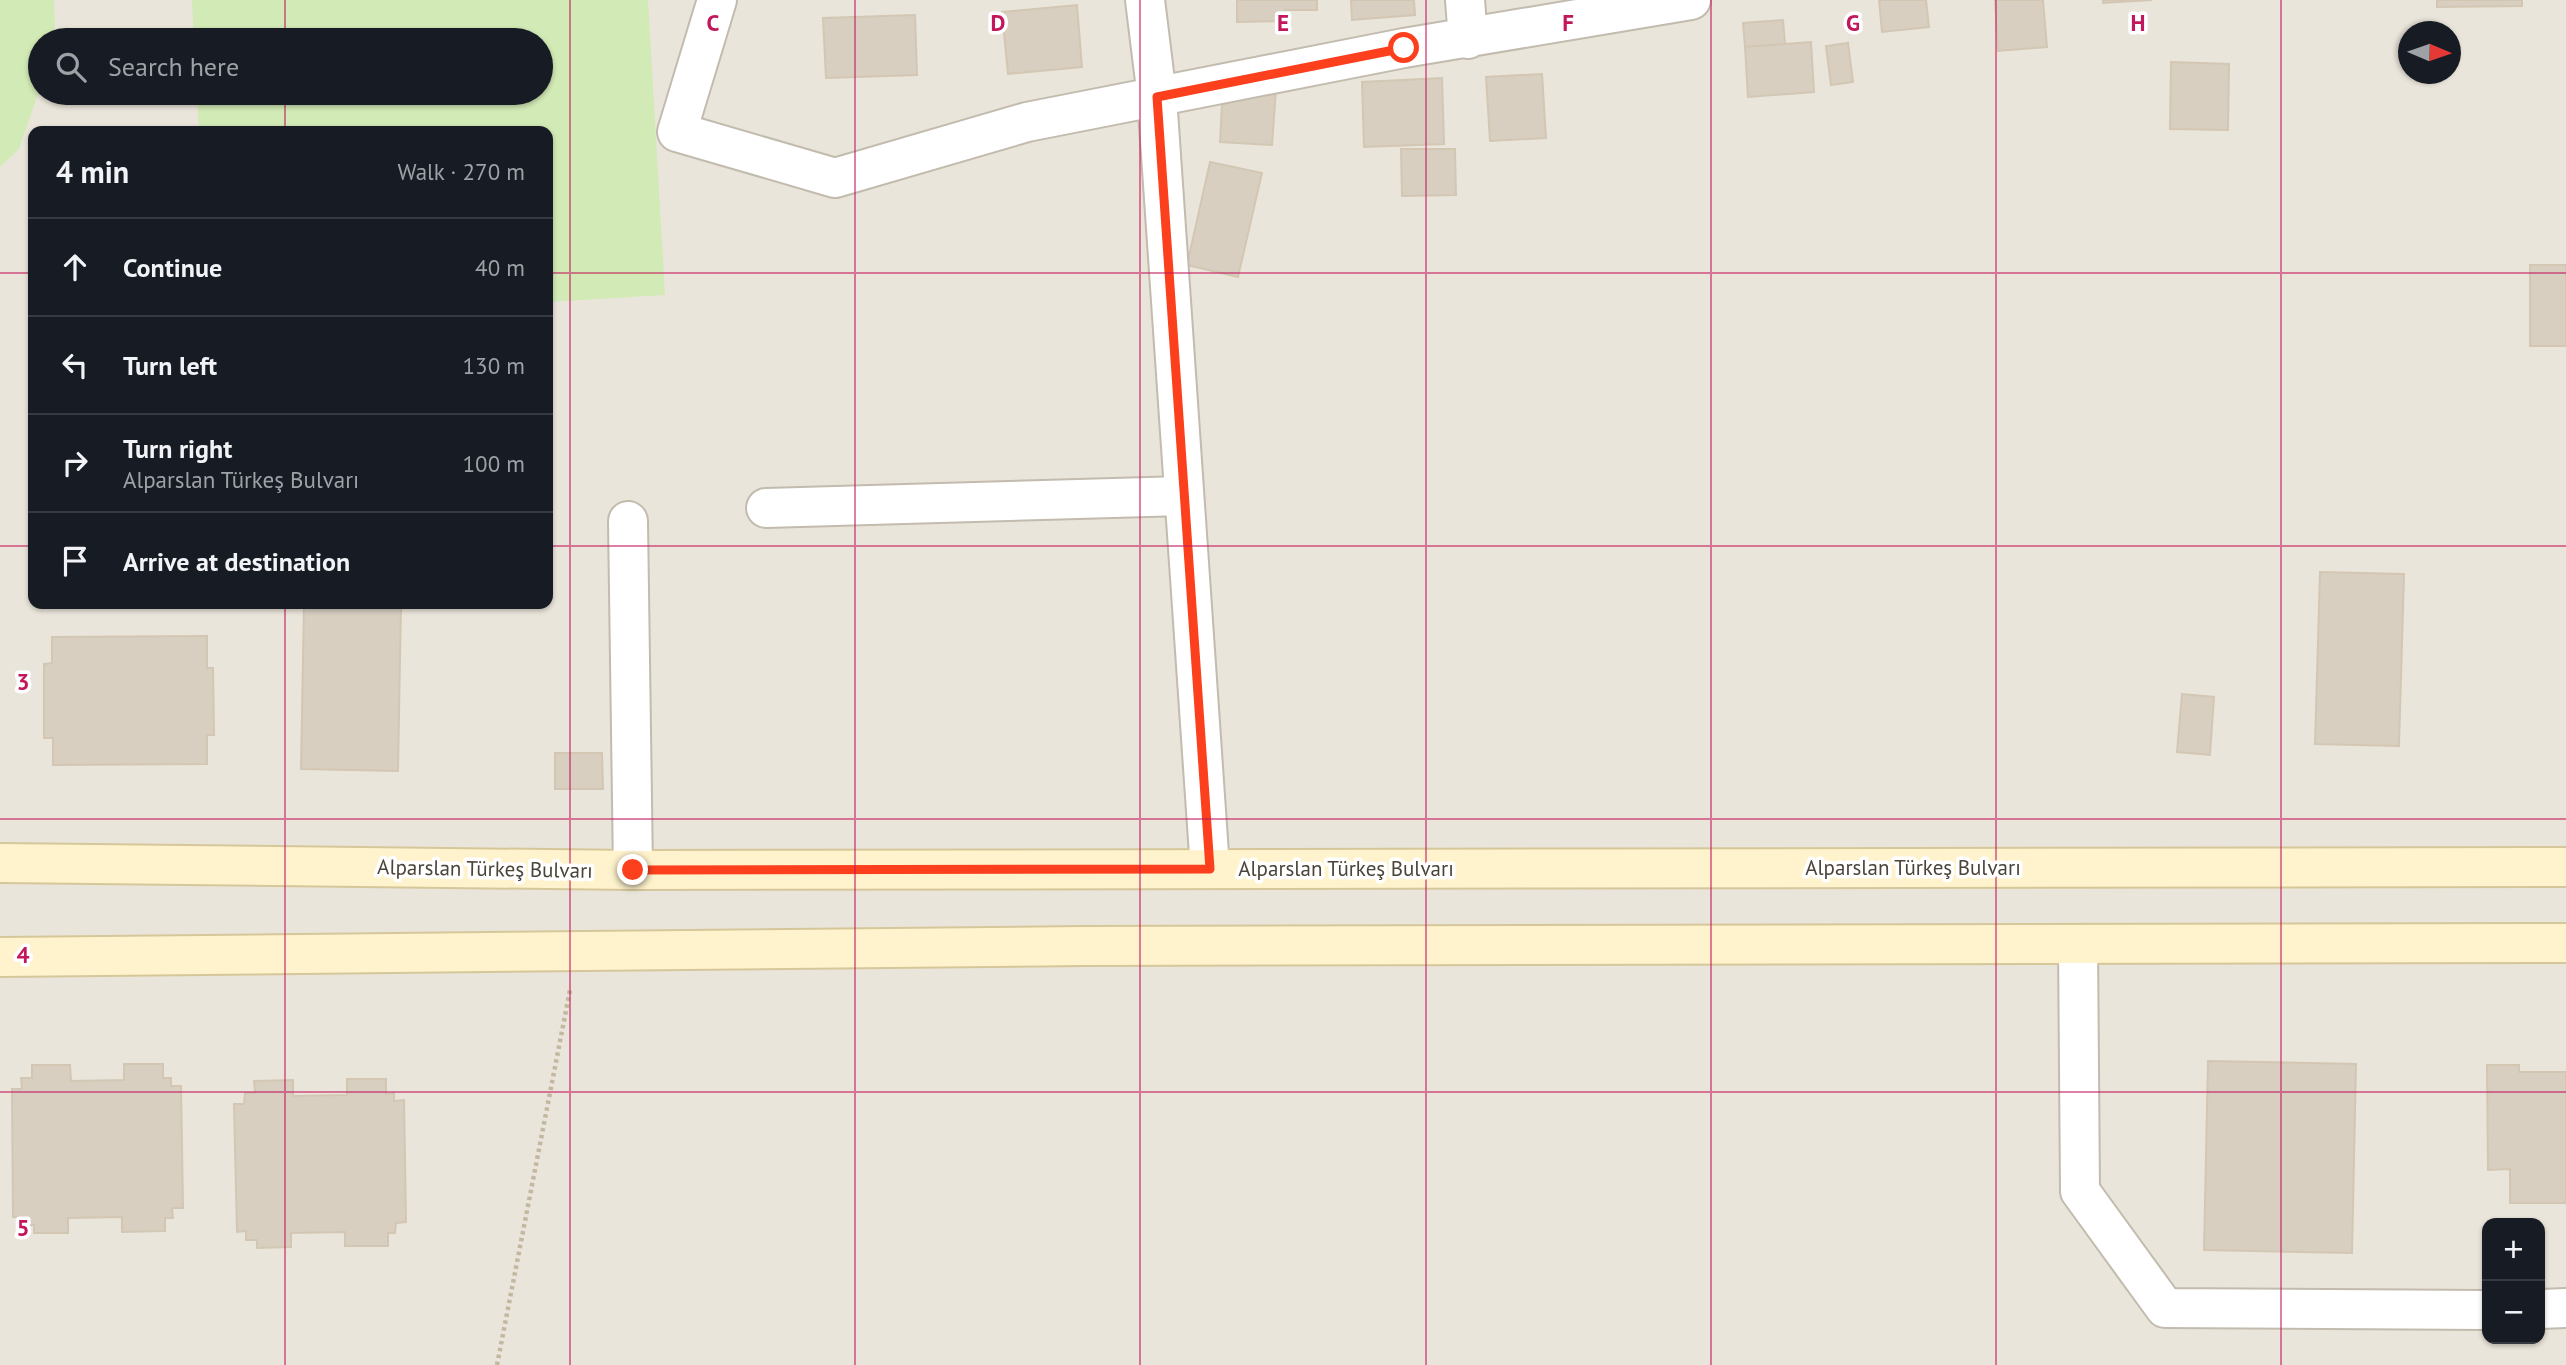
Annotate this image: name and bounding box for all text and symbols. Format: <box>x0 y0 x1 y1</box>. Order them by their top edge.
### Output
text: C <box>707 8 720 37</box>
text: D <box>991 8 1005 37</box>
text: E <box>1277 8 1289 37</box>
text: F <box>1562 8 1574 37</box>
text: G <box>1846 8 1860 37</box>
text: H <box>2131 8 2145 37</box>
north arrow <box>2398 21 2461 84</box>
search box <box>28 28 553 105</box>
route start <box>1388 32 1419 63</box>
icon: search <box>52 48 90 86</box>
text: Search here <box>108 50 239 83</box>
text: 4 min <box>56 152 129 191</box>
text: Walk · 270 m <box>398 157 525 186</box>
icon: ahead <box>56 248 94 286</box>
text: Continue <box>123 251 222 284</box>
text: 40 m <box>475 253 525 282</box>
icon: left <box>56 346 94 384</box>
text: Turn left <box>123 349 217 382</box>
text: 130 m <box>463 351 525 380</box>
text: Turn right <box>123 432 232 465</box>
icon: right <box>56 444 94 482</box>
text: 100 m <box>463 449 525 478</box>
text: Alparslan Türkeş Bulvarı <box>123 465 359 494</box>
icon: arrive <box>56 542 94 580</box>
text: Arrive at destination <box>123 545 350 578</box>
text: 3 <box>16 667 30 696</box>
street label: Alparslan Türkeş Bulvarı <box>377 853 593 884</box>
route end <box>617 854 648 885</box>
street label: Alparslan Türkeş Bulvarı <box>1805 854 2021 881</box>
street label: Alparslan Türkeş Bulvarı <box>1238 855 1454 882</box>
text: 4 <box>16 940 30 969</box>
text: 5 <box>16 1213 30 1242</box>
map controls <box>2482 1218 2545 1344</box>
button: + <box>2482 1218 2545 1281</box>
button: − <box>2482 1281 2545 1344</box>

